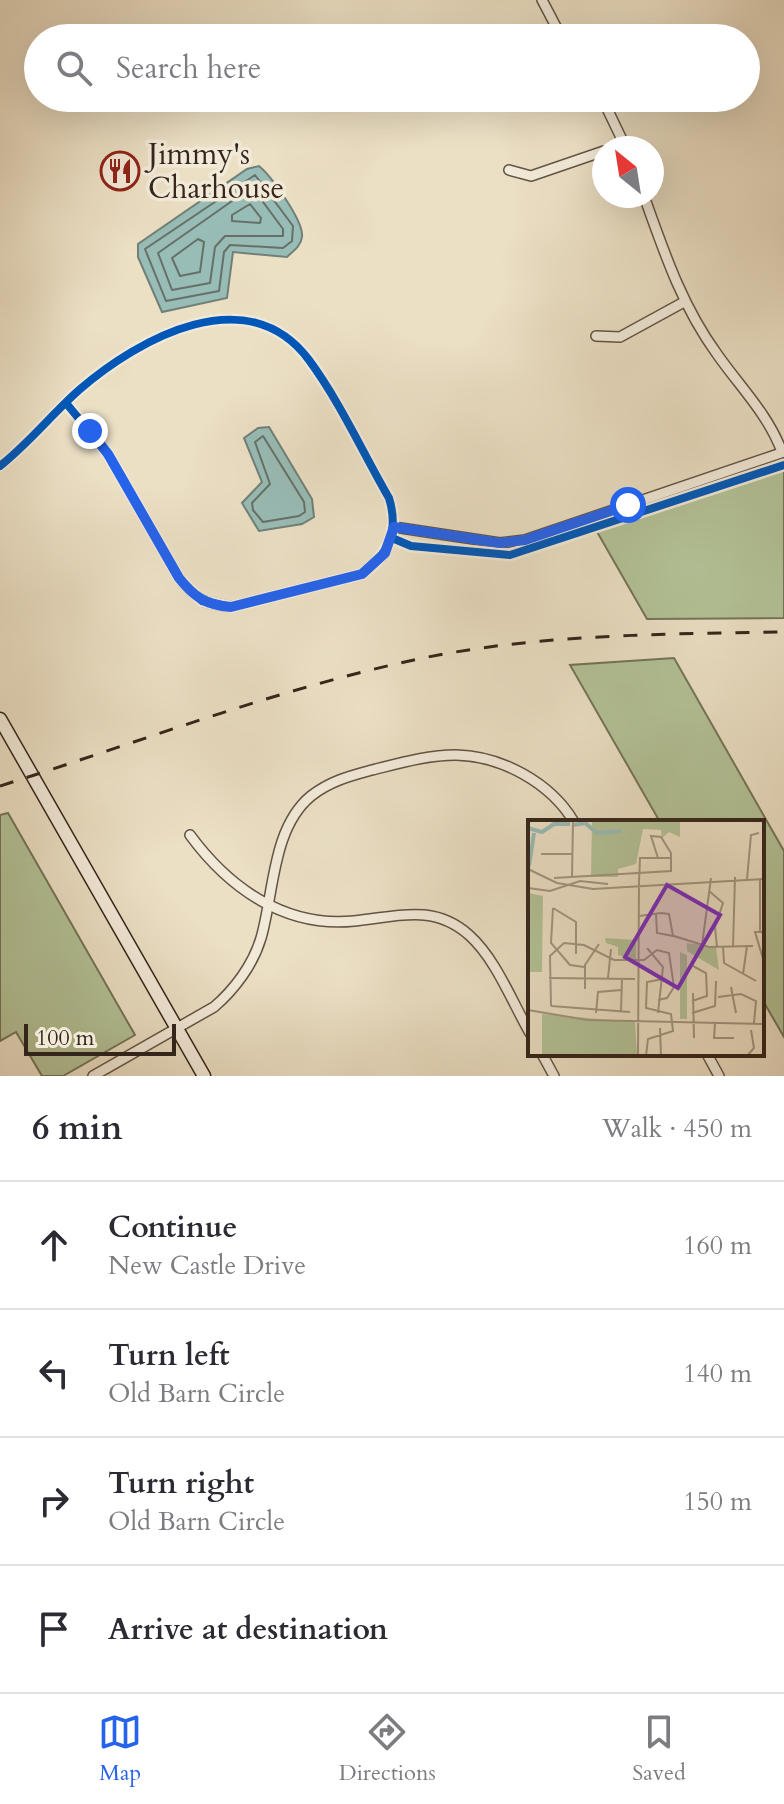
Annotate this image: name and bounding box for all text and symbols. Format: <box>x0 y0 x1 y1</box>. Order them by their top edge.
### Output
search box <box>24 24 760 112</box>
icon: search <box>52 46 96 90</box>
text: Search here <box>116 48 261 89</box>
place label: Jimmy's Charhouse <box>144 134 284 209</box>
north arrow <box>592 136 664 208</box>
restaurant icon: Jimmy's Charhouse <box>99 150 141 192</box>
route end <box>72 413 108 449</box>
route start <box>610 487 646 523</box>
inset map <box>528 820 764 1056</box>
scale bar <box>24 1020 176 1056</box>
text: 100 m <box>36 1023 94 1053</box>
text: 6 min <box>32 1105 123 1151</box>
text: Walk · 450 m <box>602 1111 752 1146</box>
text: Continue <box>108 1207 237 1248</box>
icon: ahead <box>32 1223 76 1267</box>
text: 160 m <box>683 1228 752 1263</box>
text: New Castle Drive <box>108 1248 306 1283</box>
text: Turn left <box>108 1335 230 1376</box>
icon: left <box>32 1351 76 1395</box>
text: 140 m <box>683 1356 752 1391</box>
text: Old Barn Circle <box>108 1376 285 1411</box>
text: Turn right <box>108 1463 254 1504</box>
icon: right <box>32 1479 76 1523</box>
text: 150 m <box>683 1484 752 1519</box>
text: Old Barn Circle <box>108 1504 285 1539</box>
icon: arrive <box>32 1607 76 1651</box>
text: Arrive at destination <box>108 1609 388 1650</box>
tab: Map <box>98 1710 142 1788</box>
tab: Directions <box>339 1710 436 1788</box>
tab: Saved <box>632 1710 686 1788</box>

